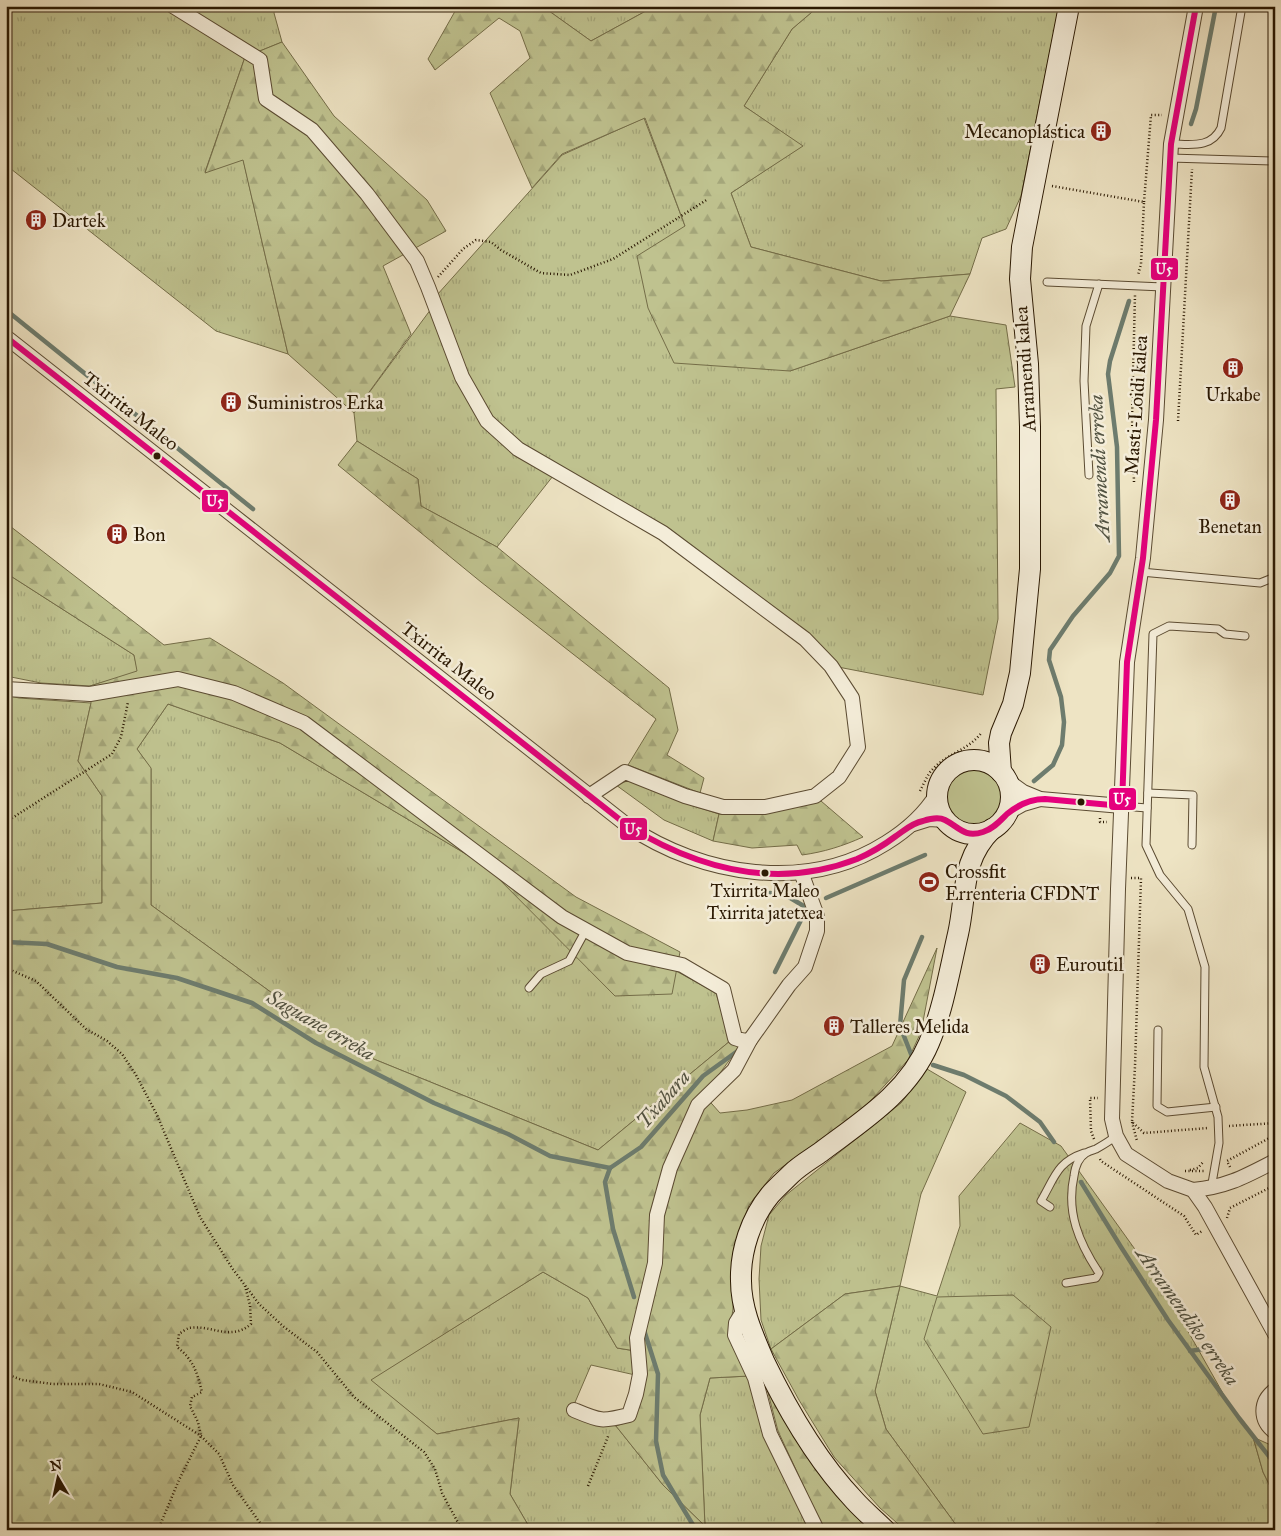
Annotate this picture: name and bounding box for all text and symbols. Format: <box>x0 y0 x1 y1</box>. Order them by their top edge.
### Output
building icon: Mecanoplástica <box>1089 119 1113 143</box>
place label: Mecanoplástica <box>964 120 1086 143</box>
building icon: Dartek <box>24 208 48 232</box>
place label: Dartek <box>52 209 106 232</box>
line badge: U5 <box>1150 257 1179 281</box>
text: U5 <box>1155 261 1173 278</box>
street label: Arramendi kalea <box>1009 304 1041 434</box>
street label: Masti-Loidi kalea <box>1120 333 1152 476</box>
building icon: Urkabe <box>1221 356 1245 380</box>
street label: Txirrita Maleo <box>79 367 184 456</box>
place label: Urkabe <box>1205 383 1261 406</box>
building icon: Suministros Erka <box>219 390 243 414</box>
place label: Suministros Erka <box>247 391 385 414</box>
water label: Arramendi erreka <box>1083 394 1115 544</box>
unlabelled marker <box>152 451 162 461</box>
building icon: Benetan <box>1218 488 1242 512</box>
line badge: U5 <box>201 489 229 513</box>
text: U5 <box>206 493 224 510</box>
place label: Benetan <box>1198 515 1262 538</box>
building icon: Bon <box>105 522 129 546</box>
place label: Bon <box>133 523 166 546</box>
street label: Txirrita Maleo <box>397 617 502 706</box>
line badge: U5 <box>1108 787 1137 811</box>
text: U5 <box>1113 791 1131 808</box>
unlabelled marker <box>1076 797 1086 807</box>
line badge: U5 <box>619 817 648 841</box>
text: U5 <box>624 821 642 838</box>
place label: Crossfit Errenteria CFDNT <box>945 860 1099 905</box>
marker: Txirrita Maleo Txirrita jatetxea <box>760 868 770 878</box>
sports icon: Crossfit Errenteria CFDNT <box>917 870 941 894</box>
place label: Txirrita Maleo Txirrita jatetxea <box>707 880 824 924</box>
building icon: Euroutil <box>1028 952 1052 976</box>
place label: Euroutil <box>1056 953 1125 976</box>
water label: Saguane erreka <box>262 984 379 1065</box>
building icon: Talleres Melida <box>822 1014 846 1038</box>
place label: Talleres Melida <box>850 1015 970 1038</box>
water label: Txabara <box>631 1065 695 1133</box>
water label: Arramendiko erreka <box>1130 1240 1245 1390</box>
north arrow <box>32 1454 82 1504</box>
text: N <box>49 1456 63 1475</box>

